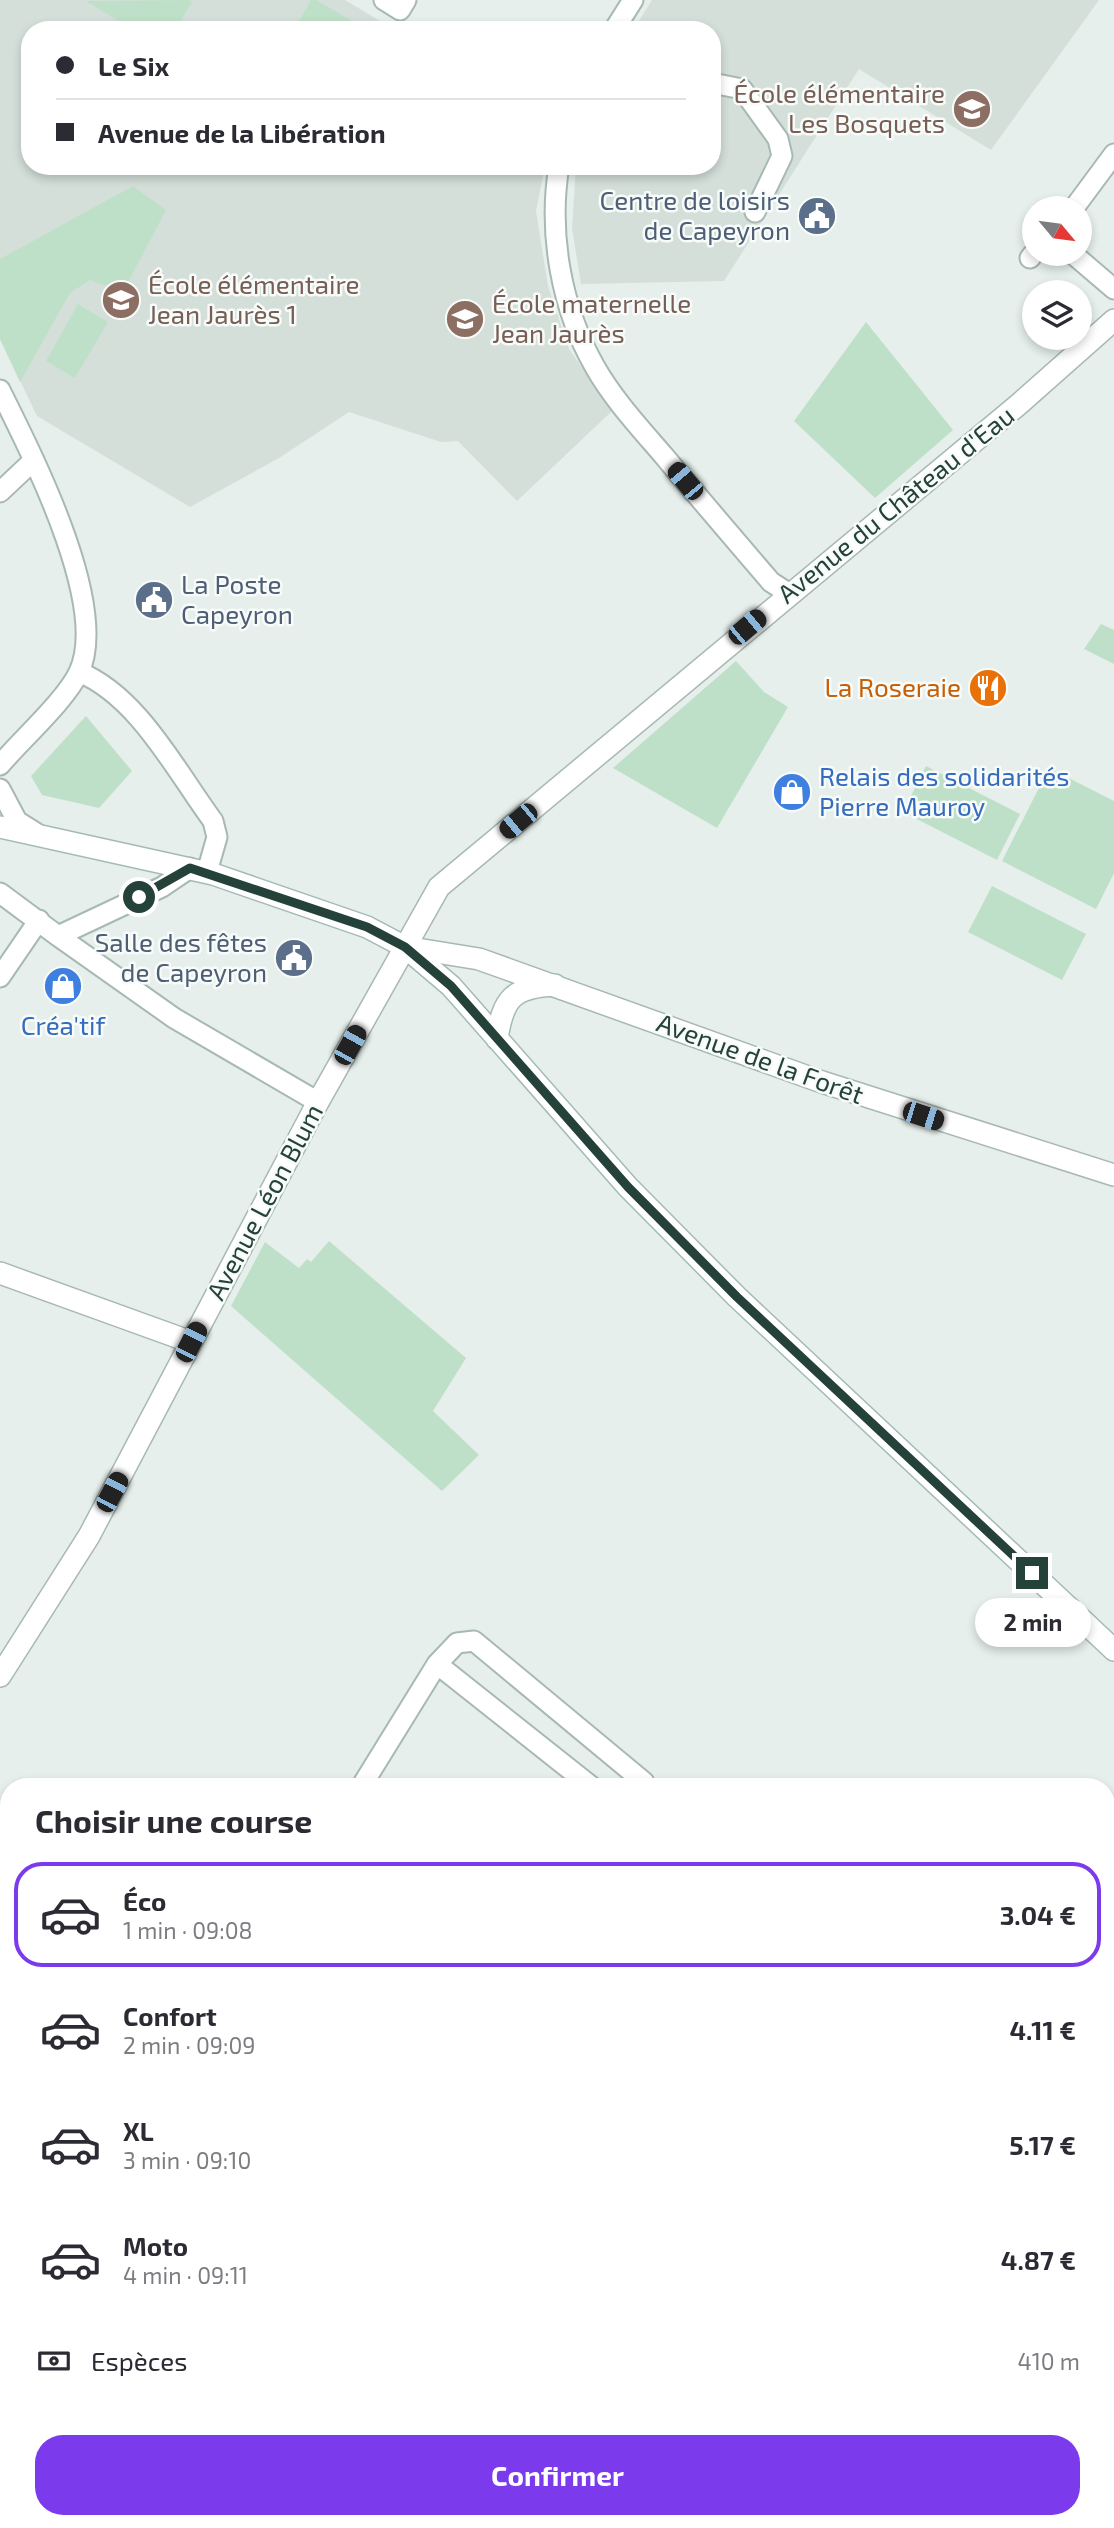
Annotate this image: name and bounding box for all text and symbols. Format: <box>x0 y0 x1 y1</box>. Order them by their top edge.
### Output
text: Le Six <box>98 50 169 81</box>
place label: École élémentaire Les Bosquets <box>734 77 945 138</box>
school or university icon: École élémentaire Les Bosquets <box>951 88 993 130</box>
text: Avenue de la Libération <box>98 117 386 148</box>
place label: Centre de loisirs de Capeyron <box>599 184 790 245</box>
public building icon: Centre de loisirs de Capeyron <box>796 195 838 237</box>
north arrow <box>1022 196 1092 266</box>
map controls <box>1022 196 1092 350</box>
place label: École élémentaire Jean Jaurès 1 <box>148 268 359 329</box>
school or university icon: École élémentaire Jean Jaurès 1 <box>100 279 142 321</box>
button: layers <box>1022 280 1092 350</box>
place label: École maternelle Jean Jaurès <box>492 287 691 348</box>
school or university icon: École maternelle Jean Jaurès <box>444 298 486 340</box>
street label: Avenue du Château d'Eau <box>771 399 1020 609</box>
car <box>664 458 707 504</box>
place label: La Poste Capeyron <box>181 568 293 629</box>
public building icon: La Poste Capeyron <box>133 579 175 621</box>
car <box>725 605 770 649</box>
restaurant icon: La Roseraie <box>967 667 1009 709</box>
place label: La Roseraie <box>825 671 961 702</box>
place label: Relais des solidarités Pierre Mauroy <box>819 760 1069 821</box>
shop icon: Relais des solidarités Pierre Mauroy <box>771 771 813 813</box>
car <box>496 799 541 843</box>
route start <box>123 881 155 913</box>
place label: Salle des fêtes de Capeyron <box>95 926 267 987</box>
public building icon: Salle des fêtes de Capeyron <box>273 937 315 979</box>
shop icon: Créa'tif <box>42 965 84 1007</box>
street label: Avenue de la Forêt <box>653 1006 868 1109</box>
place label: Créa'tif <box>21 1009 106 1040</box>
car <box>331 1022 370 1068</box>
street label: Avenue Léon Blum <box>199 1098 328 1305</box>
car <box>900 1100 947 1132</box>
car <box>173 1319 210 1365</box>
car <box>93 1469 132 1515</box>
route end <box>1016 1557 1048 1589</box>
callout: 2 min <box>974 1598 1090 1646</box>
text: 2 min <box>1004 1608 1062 1636</box>
text: Choisir une course <box>35 1801 312 1839</box>
icon: car <box>39 1883 102 1946</box>
text: Éco <box>123 1885 166 1916</box>
text: 3.04 € <box>1000 1899 1076 1930</box>
text: 1 min · 09:08 <box>123 1916 252 1944</box>
icon: car <box>39 1998 102 2061</box>
text: Confort <box>123 2000 217 2031</box>
text: 4.11 € <box>1009 2014 1076 2045</box>
text: 2 min · 09:09 <box>123 2031 255 2059</box>
icon: car <box>39 2113 102 2176</box>
text: XL <box>123 2115 154 2146</box>
text: 5.17 € <box>1009 2129 1076 2160</box>
text: 3 min · 09:10 <box>123 2146 251 2174</box>
icon: car <box>39 2228 102 2291</box>
text: Moto <box>123 2230 188 2261</box>
text: 4.87 € <box>1001 2244 1076 2275</box>
text: 4 min · 09:11 <box>123 2261 248 2289</box>
icon: cash <box>35 2342 73 2380</box>
text: Espèces <box>91 2345 188 2376</box>
text: 410 m <box>1018 2347 1080 2375</box>
button: Confirmer <box>35 2435 1080 2515</box>

